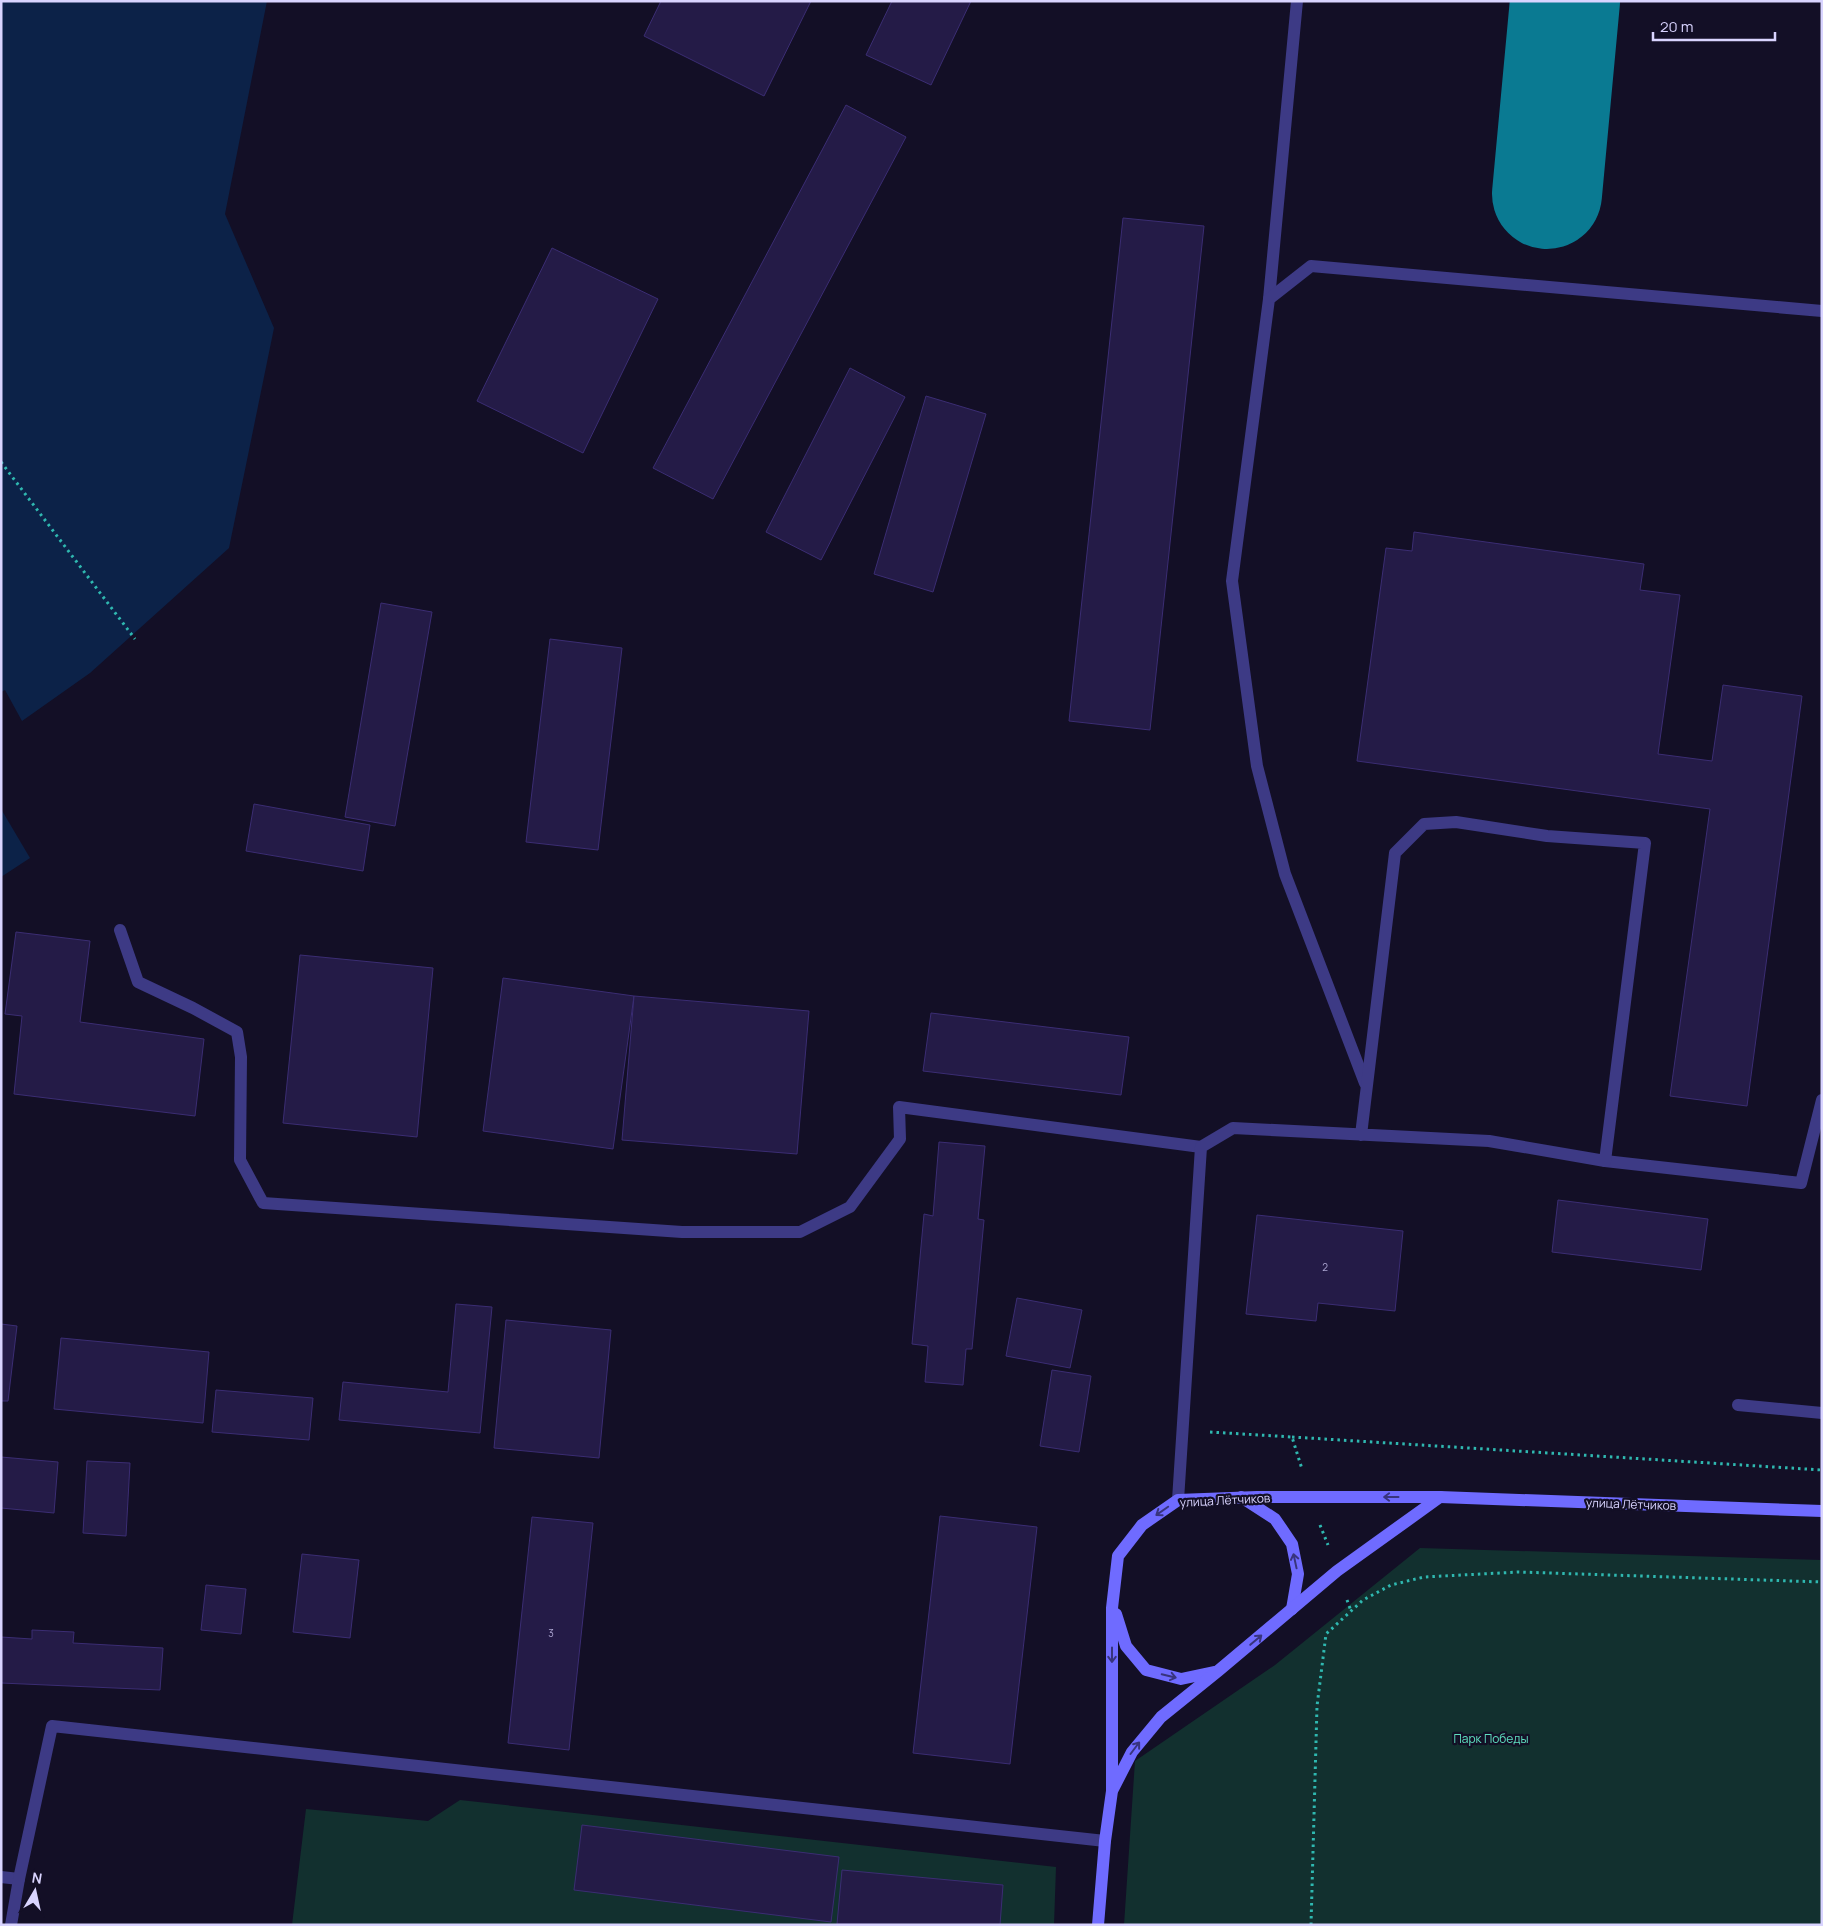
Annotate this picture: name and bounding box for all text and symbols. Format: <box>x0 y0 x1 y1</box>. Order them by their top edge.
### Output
scale bar <box>1653 10 1776 42</box>
text: 20 m <box>1660 16 1693 37</box>
house number: 2 <box>1322 1260 1328 1274</box>
street label: улица Лётчиков <box>1179 1489 1271 1511</box>
one-way arrow <box>1383 1492 1400 1502</box>
street label: улица Лётчиков <box>1586 1494 1677 1514</box>
one-way arrow <box>1155 1506 1169 1516</box>
one-way arrow <box>1290 1553 1299 1569</box>
house number: 3 <box>548 1626 554 1640</box>
one-way arrow <box>1249 1634 1262 1645</box>
one-way arrow <box>1107 1646 1117 1663</box>
one-way arrow <box>1161 1672 1177 1681</box>
park label: Парк Победы <box>1453 1730 1529 1747</box>
one-way arrow <box>1130 1742 1141 1755</box>
north arrow <box>10 1866 60 1916</box>
text: N <box>31 1867 44 1888</box>

